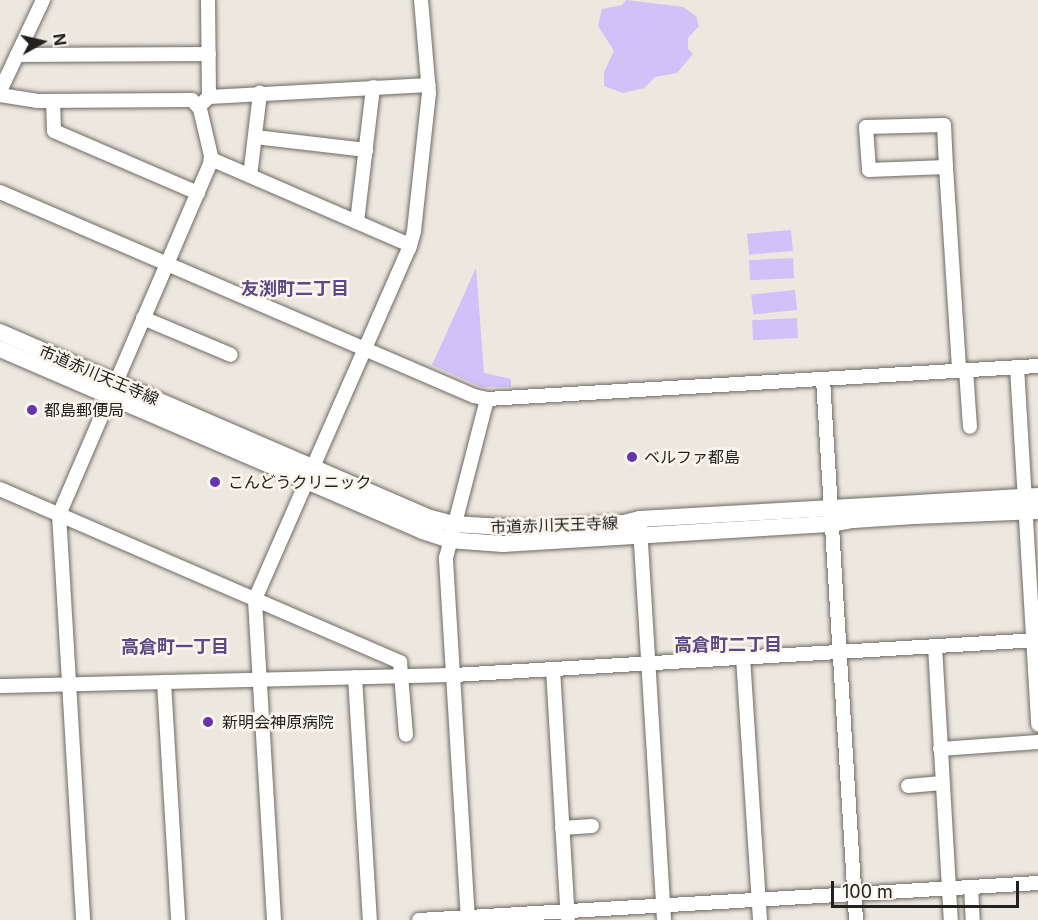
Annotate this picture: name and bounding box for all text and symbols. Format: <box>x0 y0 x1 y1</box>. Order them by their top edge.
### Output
north arrow <box>12 12 72 72</box>
text: N <box>49 32 71 47</box>
district label: 友渕町二丁目 <box>241 278 349 300</box>
street label: 市道赤川天王寺線 <box>36 341 162 409</box>
place label: 都島郵便局 <box>44 400 124 420</box>
marker: 都島郵便局 <box>25 403 39 417</box>
place label: ベルファ都島 <box>644 447 740 467</box>
marker: ベルファ都島 <box>625 450 639 464</box>
place label: こんどうクリニック <box>228 472 372 492</box>
marker: こんどうクリニック <box>206 473 224 491</box>
street label: 市道赤川天王寺線 <box>490 513 618 537</box>
district label: 高倉町二丁目 <box>674 634 782 656</box>
district label: 高倉町一丁目 <box>121 636 229 658</box>
place label: 新明会神原病院 <box>222 712 334 732</box>
marker: 新明会神原病院 <box>199 713 217 731</box>
scale bar <box>834 869 1022 907</box>
text: 100 m <box>842 881 893 902</box>

